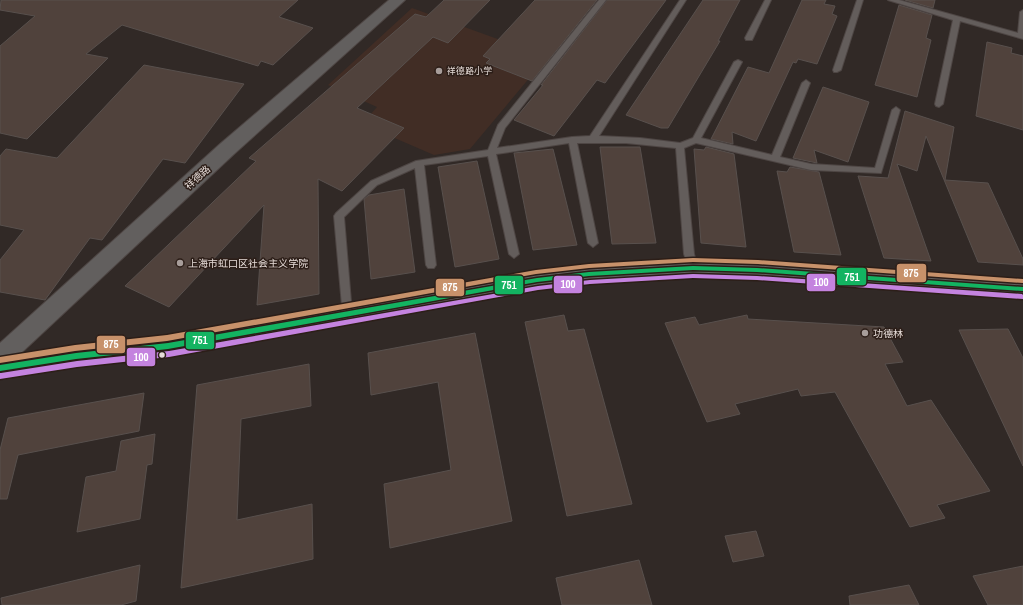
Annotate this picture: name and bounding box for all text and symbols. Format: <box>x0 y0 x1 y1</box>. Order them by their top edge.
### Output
place label: 祥德路小学 <box>447 65 492 77</box>
marker: 祥德路小学 <box>434 66 444 76</box>
street label: 祥德路 <box>182 163 213 192</box>
place label: 上海市虹口区社会主义学院 <box>188 257 308 270</box>
marker: 上海市虹口区社会主义学院 <box>175 258 185 268</box>
line badge: 875 <box>896 263 927 283</box>
text: 875 <box>903 266 919 280</box>
line badge: 751 <box>836 267 867 286</box>
text: 751 <box>844 270 860 284</box>
line badge: 100 <box>806 273 836 292</box>
line badge: 751 <box>494 275 524 295</box>
line badge: 100 <box>553 275 583 294</box>
text: 100 <box>813 275 829 289</box>
text: 100 <box>560 277 576 291</box>
line badge: 875 <box>435 278 465 297</box>
text: 751 <box>501 278 517 292</box>
text: 875 <box>442 280 458 294</box>
place label: 功德林 <box>873 327 903 340</box>
marker: 功德林 <box>860 328 870 338</box>
line badge: 751 <box>185 331 215 350</box>
text: 751 <box>192 333 208 347</box>
line badge: 875 <box>96 335 126 354</box>
text: 875 <box>103 337 119 351</box>
line badge: 100 <box>126 347 156 367</box>
text: 100 <box>133 350 149 364</box>
unlabelled marker <box>157 350 167 360</box>

